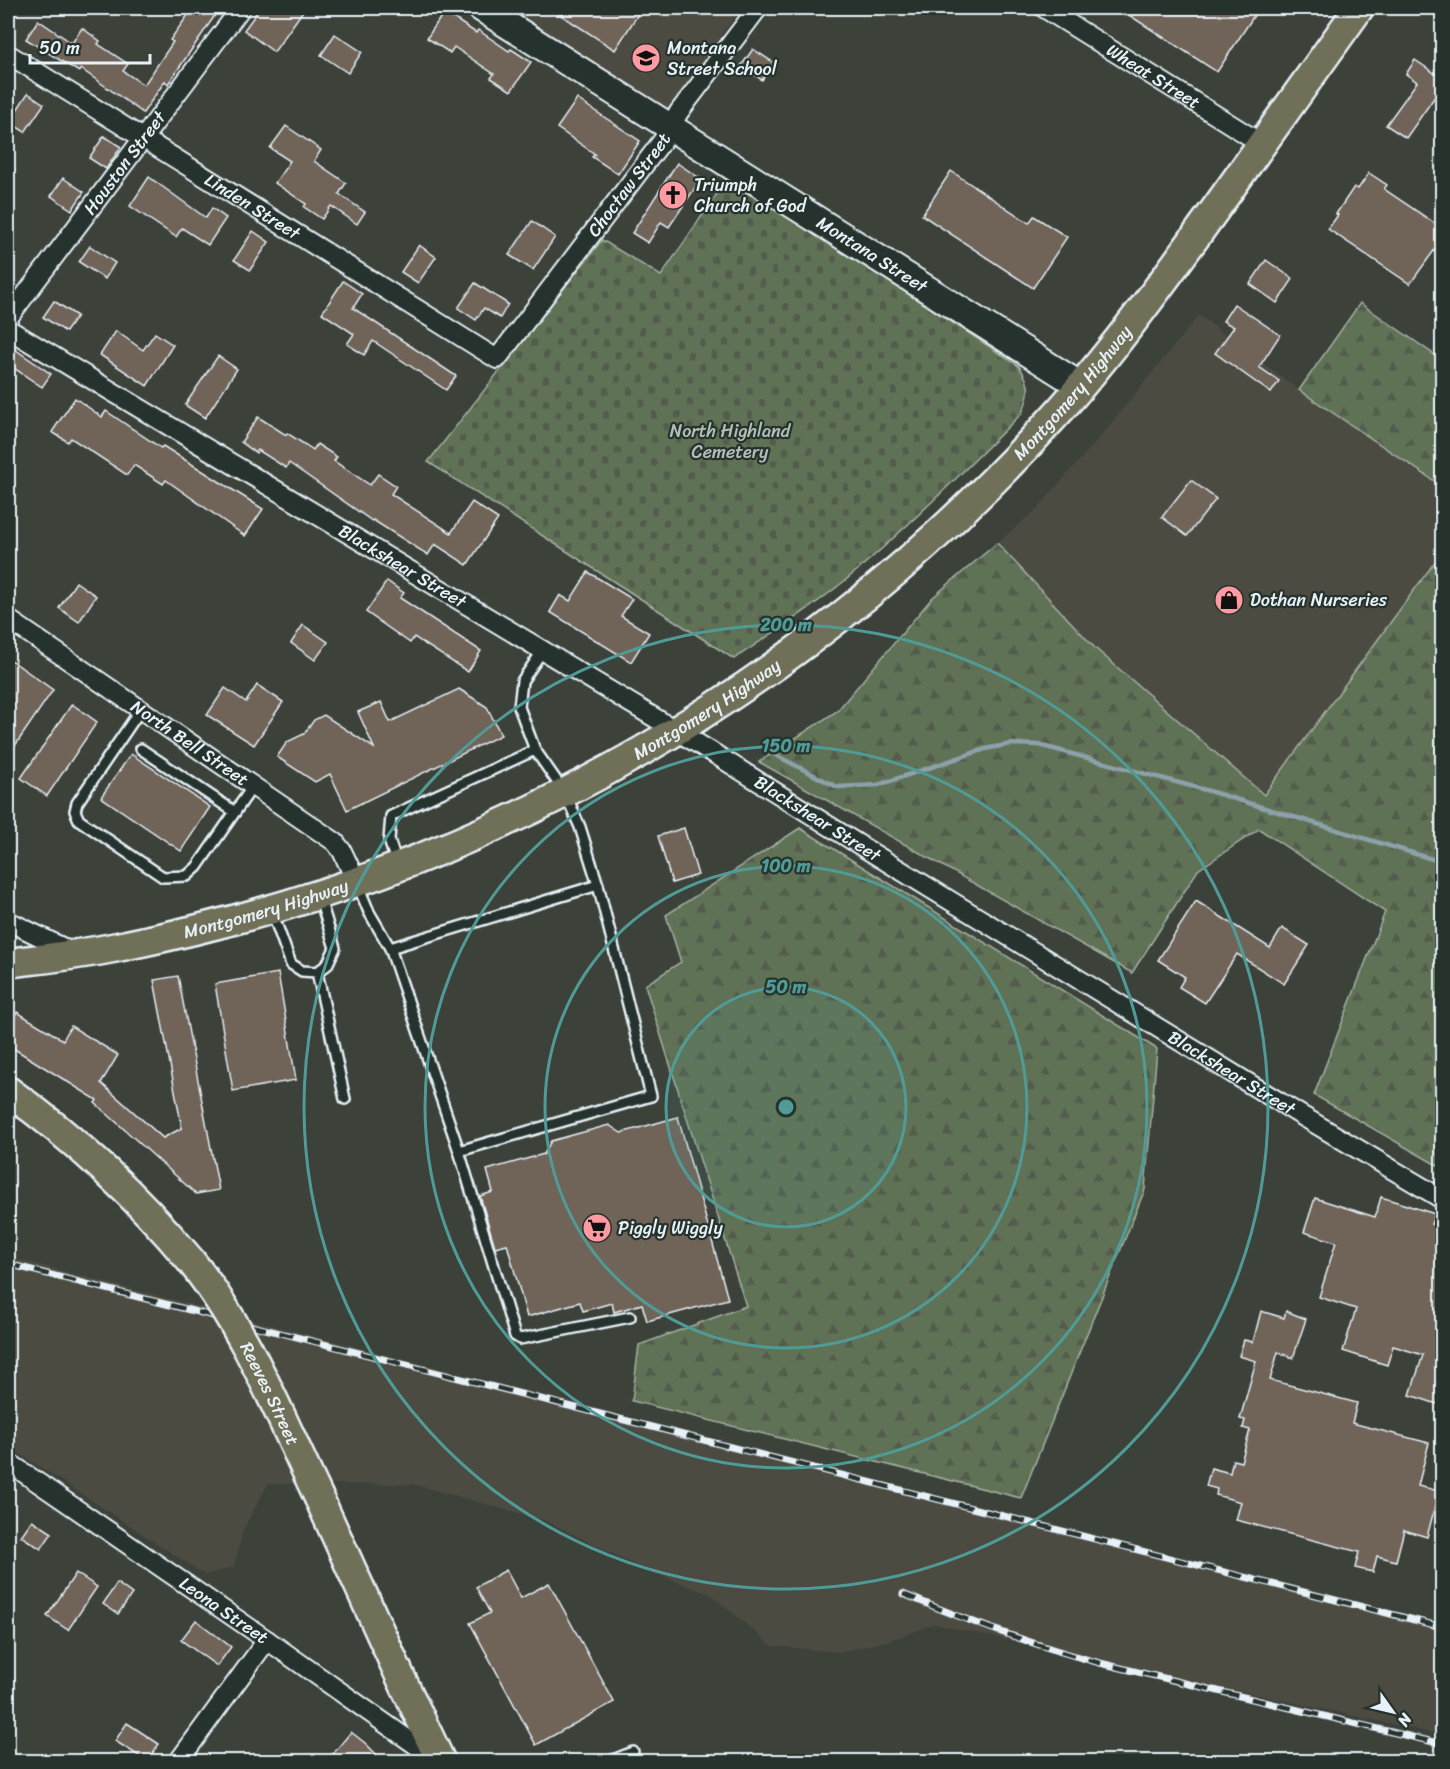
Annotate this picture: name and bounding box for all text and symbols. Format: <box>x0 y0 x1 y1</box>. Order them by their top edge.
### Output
scale bar <box>30 27 150 65</box>
text: 50 m <box>39 32 80 64</box>
place label: Montana Street School <box>667 32 778 85</box>
street label: Wheat Street <box>1100 35 1207 118</box>
school or university icon: Montana Street School <box>630 42 662 74</box>
street label: Houston Street <box>75 103 175 222</box>
street label: Choctaw Street <box>579 127 680 244</box>
street label: Linden Street <box>198 164 307 249</box>
place label: Triumph Church of God <box>694 169 808 222</box>
church icon: Triumph Church of God <box>657 179 689 211</box>
street label: Montana Street <box>810 207 935 302</box>
street label: Montgomery Highway <box>1005 318 1141 468</box>
park label: North Highland Cemetery <box>670 415 792 468</box>
street label: Blackshear Street <box>332 515 473 617</box>
shop icon: Dothan Nurseries <box>1213 584 1245 616</box>
place label: Dothan Nurseries <box>1250 584 1388 616</box>
text: 200 m <box>759 609 812 641</box>
street label: Montgomery Highway <box>627 650 788 769</box>
street label: North Bell Street <box>124 691 256 795</box>
text: 150 m <box>762 730 810 762</box>
street label: Blackshear Street <box>748 767 888 871</box>
text: 100 m <box>762 850 811 882</box>
street label: Montgomery Highway <box>180 870 354 948</box>
text: 50 m <box>766 971 807 1003</box>
street label: Blackshear Street <box>1162 1021 1302 1125</box>
centre of rings <box>776 1097 796 1117</box>
supermarket icon: Piggly Wiggly <box>581 1212 613 1244</box>
place label: Piggly Wiggly <box>618 1212 723 1244</box>
street label: Reeves Street <box>231 1336 308 1451</box>
street label: Leona Street <box>172 1568 276 1653</box>
north arrow <box>1363 1682 1423 1742</box>
text: N <box>1389 1707 1421 1734</box>

